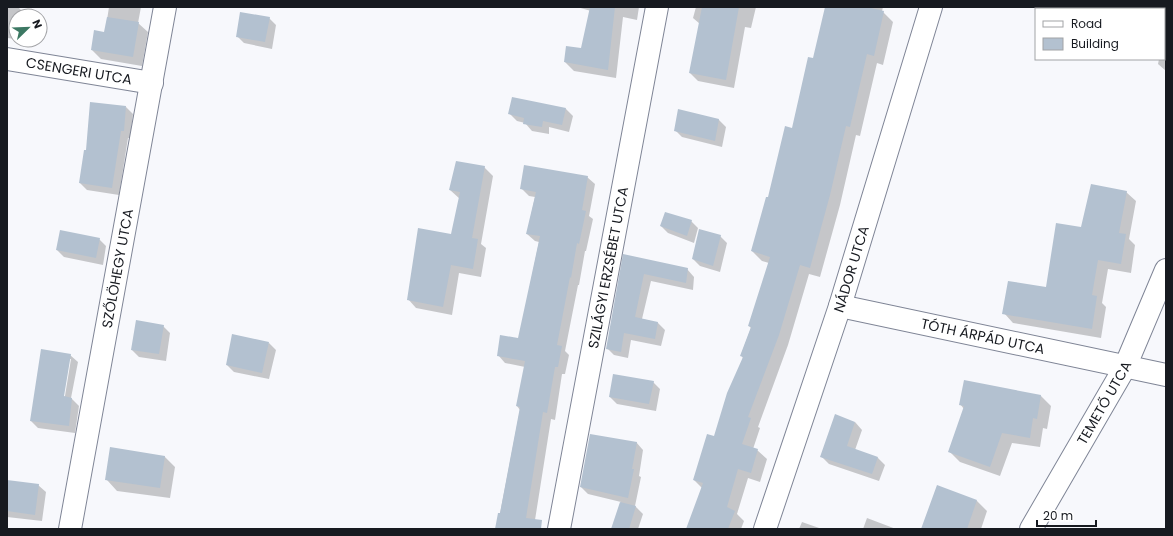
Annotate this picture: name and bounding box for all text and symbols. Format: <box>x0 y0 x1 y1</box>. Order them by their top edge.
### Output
north arrow <box>8 8 48 48</box>
legend <box>1035 8 1165 60</box>
text: Road <box>1071 15 1102 32</box>
text: N <box>28 17 46 31</box>
text: Building <box>1071 35 1119 52</box>
street label: CSENGERI UTCA <box>25 52 134 90</box>
street label: SZILÁGYI ERZSÉBET UTCA <box>583 185 633 350</box>
street label: SZŐLÖHEGY UTCA <box>97 207 138 330</box>
street label: NÁDOR UTCA <box>829 223 874 315</box>
street label: TÓTH ÁRPÁD UTCA <box>919 313 1047 359</box>
street label: TEMETŐ UTCA <box>1072 358 1136 448</box>
scale bar <box>1037 502 1096 528</box>
text: 20 m <box>1043 507 1073 524</box>

